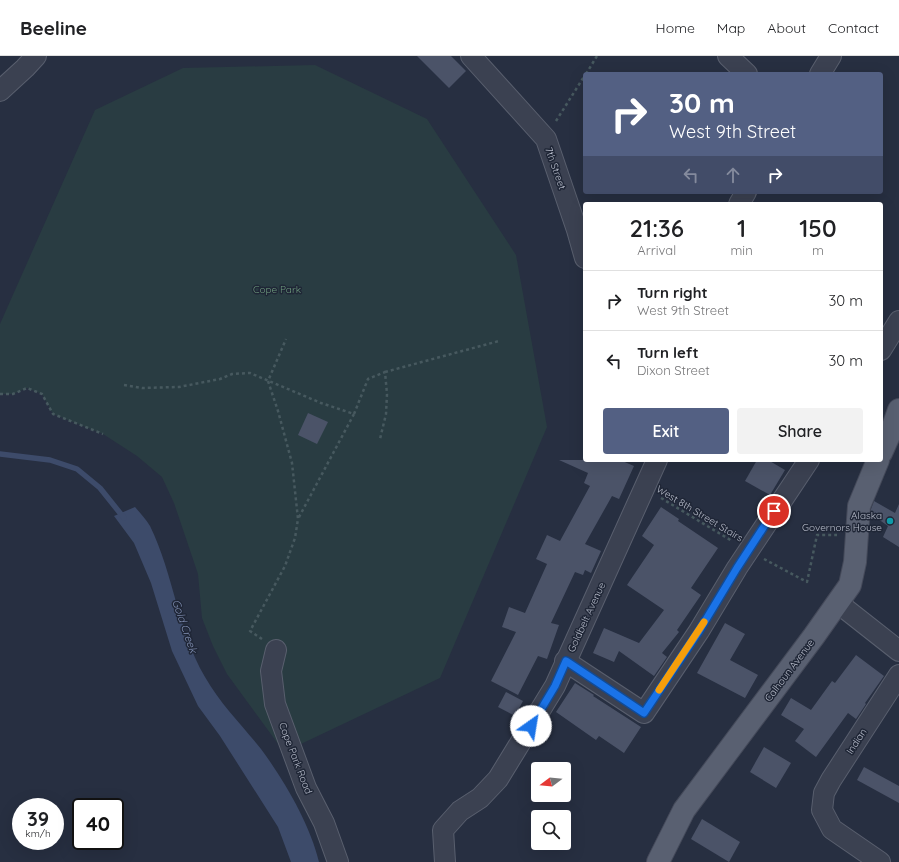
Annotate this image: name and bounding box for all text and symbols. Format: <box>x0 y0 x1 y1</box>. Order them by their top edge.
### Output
text: Beeline <box>20 16 87 40</box>
text: Home <box>656 19 695 37</box>
text: Map <box>717 19 745 37</box>
text: About <box>767 19 806 37</box>
text: Contact <box>828 19 879 37</box>
text: 30 m <box>669 85 735 120</box>
icon: right <box>603 88 655 140</box>
text: West 9th Street <box>669 120 796 143</box>
street label: 7th Street <box>542 145 569 192</box>
icon: left <box>680 164 702 186</box>
icon: ahead <box>722 164 744 186</box>
icon: right <box>764 164 786 186</box>
text: 21:36 <box>629 213 684 243</box>
text: 1 <box>737 213 746 243</box>
text: 150 <box>799 213 837 243</box>
text: Arrival <box>637 242 676 258</box>
text: min <box>731 242 753 258</box>
text: m <box>812 242 824 258</box>
park label: Cope Park <box>253 283 301 296</box>
text: Turn right <box>637 283 708 302</box>
icon: right <box>603 290 625 312</box>
text: 30 m <box>828 291 863 310</box>
text: West 9th Street <box>637 302 729 318</box>
text: Turn left <box>637 343 699 362</box>
icon: left <box>603 350 625 372</box>
text: 30 m <box>828 351 863 370</box>
text: Dixon Street <box>637 362 710 378</box>
button: Exit <box>603 408 729 454</box>
button: Share <box>737 408 863 454</box>
street label: West 8th Street Stairs <box>654 482 746 545</box>
pin <box>757 494 791 528</box>
icon: arrive <box>763 500 785 522</box>
place label: Alaska Governors House <box>802 509 882 534</box>
marker: Alaska Governors House <box>885 516 895 526</box>
street label: Goldbelt Avenue <box>565 580 608 654</box>
water label: Gold Creek <box>169 597 201 656</box>
street label: Calhoun Avenue <box>762 636 817 704</box>
position arrow <box>510 705 552 747</box>
street label: Cope Park Road <box>276 720 315 796</box>
street label: Indian <box>843 726 870 757</box>
north arrow <box>531 762 571 802</box>
map controls <box>531 762 571 850</box>
speed limit sign: 40 <box>72 798 124 850</box>
text: 39 <box>27 806 49 831</box>
button: search <box>531 810 571 850</box>
text: km/h <box>25 827 51 840</box>

